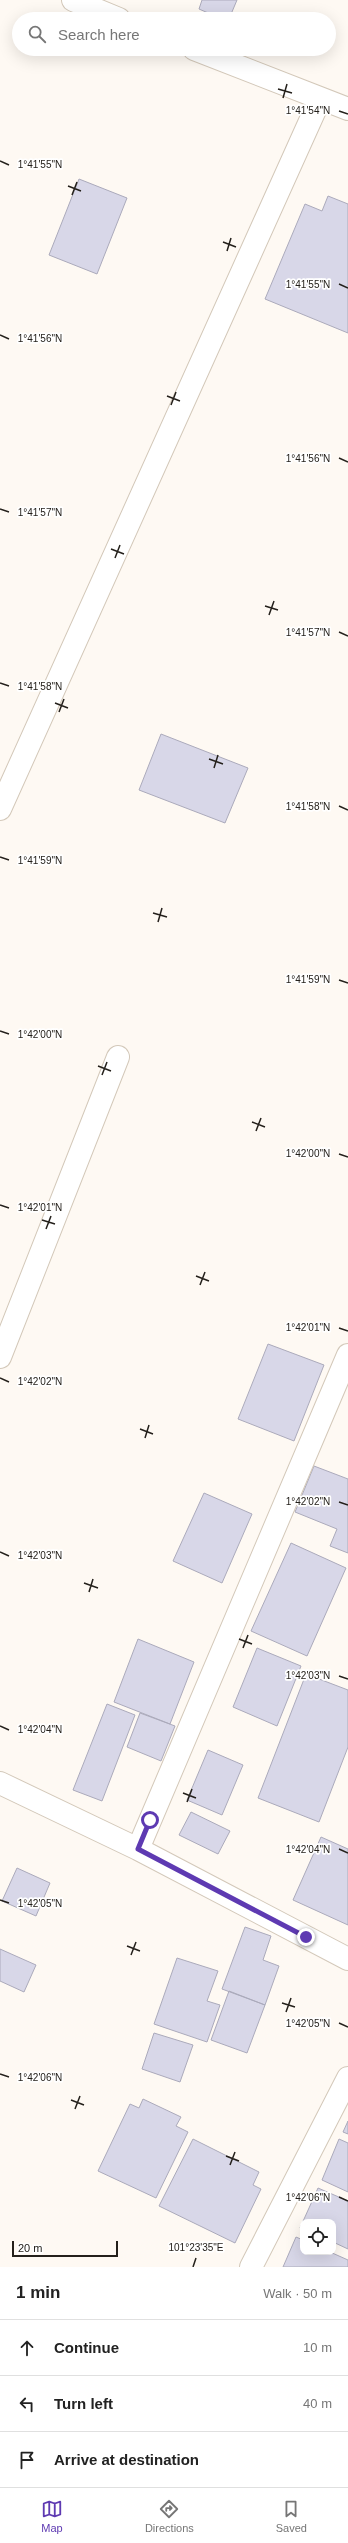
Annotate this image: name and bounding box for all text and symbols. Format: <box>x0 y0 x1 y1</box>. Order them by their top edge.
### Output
search box <box>12 12 336 56</box>
icon: search <box>26 23 48 45</box>
text: Search here <box>58 26 140 43</box>
text: 1°41'54"N <box>286 105 330 116</box>
text: 1°41'55"N <box>18 159 62 170</box>
text: 1°41'55"N <box>286 279 330 290</box>
text: 1°41'56"N <box>18 333 62 344</box>
text: 1°41'56"N <box>286 453 330 464</box>
text: 1°41'57"N <box>18 507 62 518</box>
text: 1°41'57"N <box>286 627 330 638</box>
text: 1°41'58"N <box>18 681 62 692</box>
text: 1°41'58"N <box>286 801 330 812</box>
text: 1°41'59"N <box>18 855 62 866</box>
text: 1°41'59"N <box>286 974 330 985</box>
text: 1°42'00"N <box>18 1029 62 1040</box>
text: 1°42'00"N <box>286 1148 330 1159</box>
text: 1°42'01"N <box>18 1202 62 1213</box>
text: 1°42'01"N <box>286 1322 330 1333</box>
text: 1°42'02"N <box>18 1376 62 1387</box>
text: 1°42'02"N <box>286 1496 330 1507</box>
text: 1°42'03"N <box>18 1550 62 1561</box>
text: 1°42'03"N <box>286 1670 330 1681</box>
text: 1°42'04"N <box>18 1724 62 1735</box>
route start <box>141 1811 159 1829</box>
text: 1°42'04"N <box>286 1844 330 1855</box>
text: 1°42'05"N <box>18 1898 62 1909</box>
route end <box>297 1928 315 1946</box>
text: 1°42'05"N <box>286 2018 330 2029</box>
text: 1°42'06"N <box>18 2072 62 2083</box>
text: 1°42'06"N <box>286 2192 330 2203</box>
map controls <box>300 2219 336 2255</box>
button: locate <box>300 2219 336 2255</box>
scale bar <box>12 2239 118 2258</box>
text: 20 m <box>18 2242 42 2254</box>
text: 101°23'35"E <box>168 2242 224 2253</box>
text: 1 min <box>16 2283 60 2302</box>
text: Walk · 50 m <box>263 2286 332 2301</box>
icon: ahead <box>16 2337 38 2359</box>
text: Continue <box>54 2339 119 2356</box>
text: 10 m <box>303 2340 332 2355</box>
icon: left <box>16 2393 38 2415</box>
text: Turn left <box>54 2395 113 2412</box>
text: 40 m <box>303 2396 332 2411</box>
icon: arrive <box>16 2449 38 2471</box>
text: Arrive at destination <box>54 2451 199 2468</box>
tab: Map <box>41 2498 63 2534</box>
tab: Directions <box>145 2498 194 2534</box>
tab: Saved <box>276 2498 307 2534</box>

